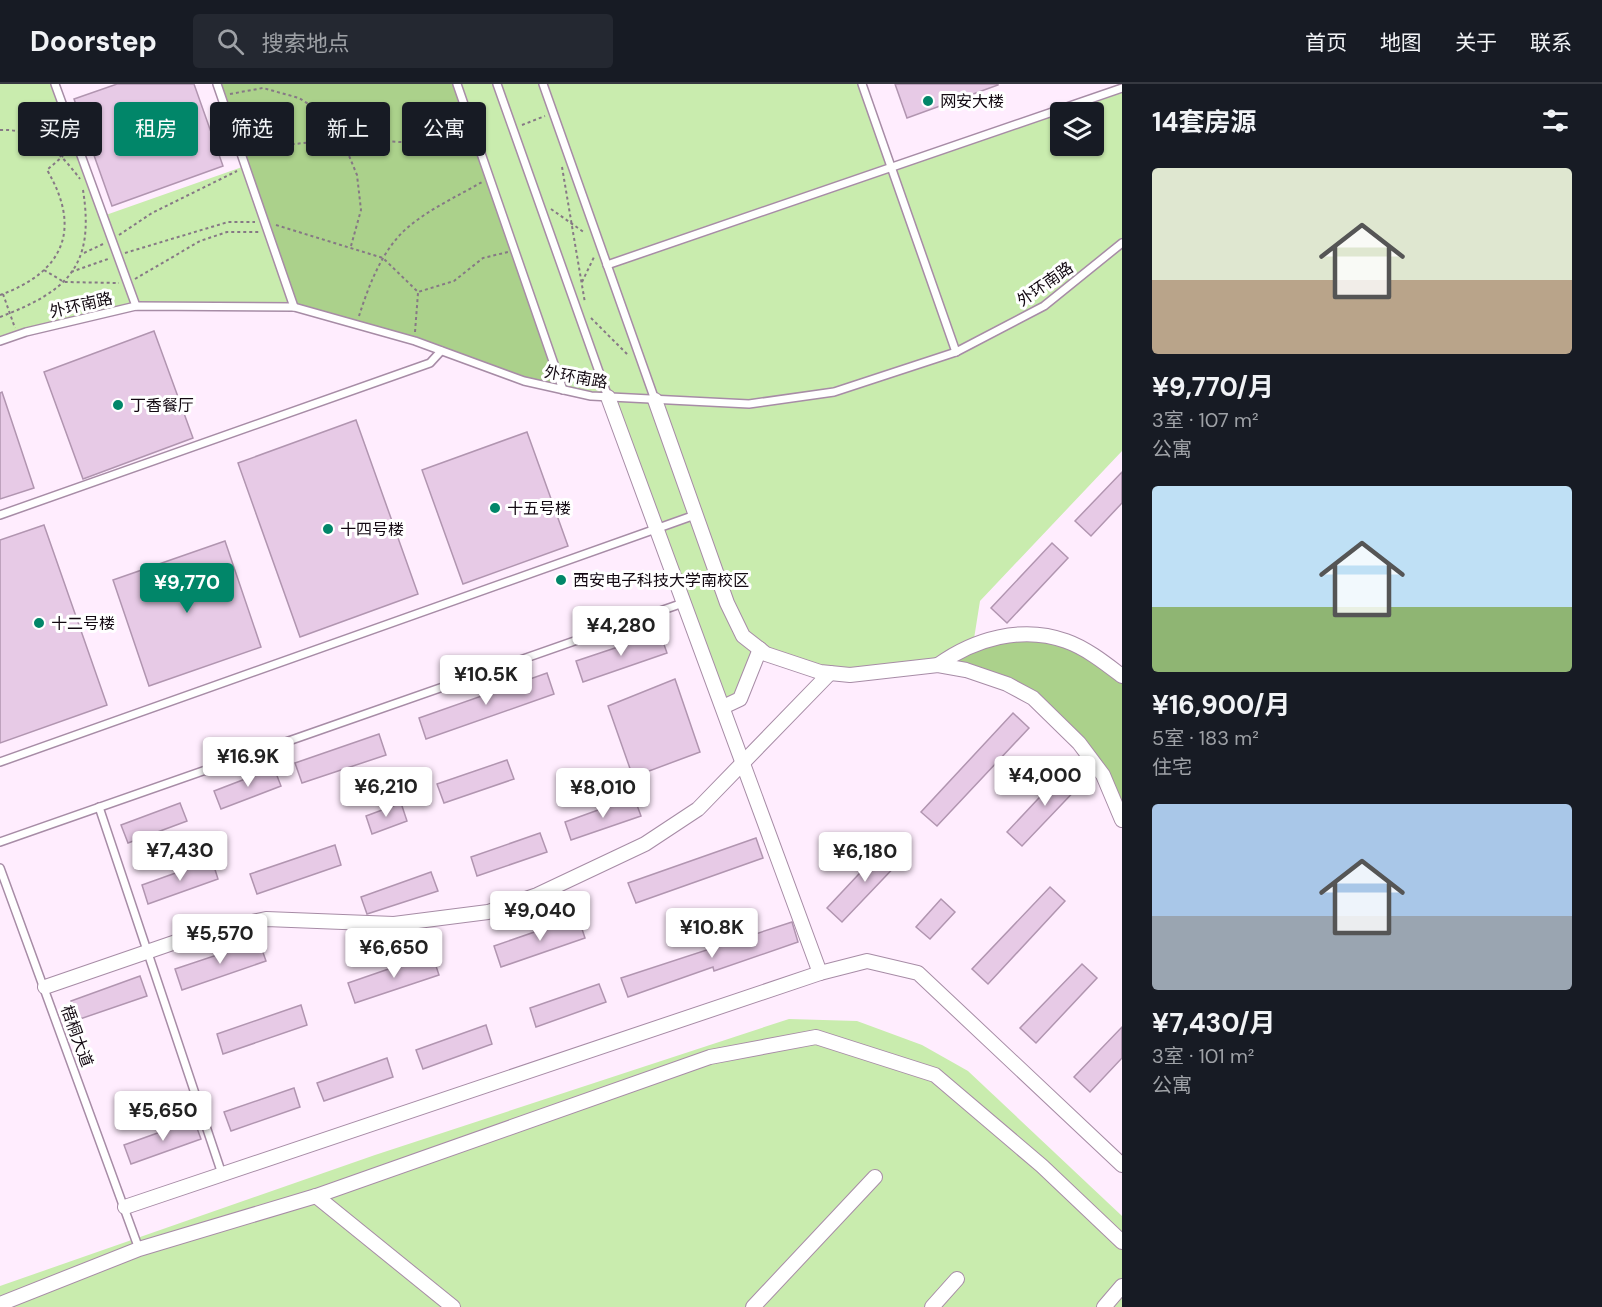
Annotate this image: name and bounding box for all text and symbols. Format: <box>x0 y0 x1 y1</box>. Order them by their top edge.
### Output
search box <box>193 14 613 68</box>
text: Doorstep <box>30 23 157 60</box>
icon: search <box>214 25 247 58</box>
text: 搜索地点 <box>262 29 350 58</box>
text: 首页 <box>1305 29 1347 57</box>
text: 地图 <box>1380 29 1422 57</box>
text: 关于 <box>1455 29 1497 57</box>
text: 联系 <box>1530 29 1572 57</box>
place label: 网安大楼 <box>940 91 1004 112</box>
marker: 网安大楼 <box>921 94 935 108</box>
chip: 买房 <box>18 102 102 156</box>
chip: 租房 <box>114 102 198 156</box>
chip: 筛选 <box>210 102 294 156</box>
chip: 新上 <box>306 102 390 156</box>
chip: 公寓 <box>402 102 486 156</box>
map controls <box>1050 102 1104 156</box>
button: layers <box>1050 102 1104 156</box>
icon: filters <box>1539 104 1572 137</box>
text: 14套房源 <box>1152 105 1256 139</box>
icon: home <box>1308 207 1416 315</box>
street label: 外环南路 <box>1013 257 1077 311</box>
street label: 外环南路 <box>47 288 115 322</box>
street label: 外环南路 <box>543 361 609 393</box>
text: ¥9,770/月 <box>1152 370 1274 404</box>
place label: 丁香餐厅 <box>130 395 194 416</box>
marker: 丁香餐厅 <box>111 398 125 412</box>
text: 3室 · 107 m² <box>1152 407 1258 433</box>
text: 公寓 <box>1152 436 1192 462</box>
place label: 十五号楼 <box>507 498 571 519</box>
marker: 十五号楼 <box>488 501 502 515</box>
place label: 十四号楼 <box>340 519 404 540</box>
marker: 十四号楼 <box>321 522 335 536</box>
icon: home <box>1308 525 1416 633</box>
pin: ¥9,770 <box>138 563 236 614</box>
text: ¥9,770 <box>154 569 220 595</box>
place label: 西安电子科技大学南校区 <box>573 570 749 591</box>
marker: 西安电子科技大学南校区 <box>554 573 568 587</box>
pin: ¥4,280 <box>572 606 670 657</box>
text: ¥4,280 <box>586 612 656 638</box>
place label: 十二号楼 <box>51 613 115 634</box>
marker: 十二号楼 <box>32 616 46 630</box>
pin: ¥10.5K <box>437 655 535 706</box>
text: ¥10.5K <box>454 661 518 687</box>
text: ¥16,900/月 <box>1152 688 1290 722</box>
text: 5室 · 183 m² <box>1152 725 1259 751</box>
pin: ¥16.9K <box>199 737 297 788</box>
text: ¥16.9K <box>217 743 279 769</box>
text: 住宅 <box>1152 754 1192 780</box>
pin: ¥4,000 <box>996 756 1094 807</box>
text: ¥4,000 <box>1008 762 1082 788</box>
pin: ¥6,210 <box>337 767 435 818</box>
pin: ¥8,010 <box>554 768 652 819</box>
text: ¥6,210 <box>354 773 418 799</box>
text: ¥8,010 <box>570 774 636 800</box>
pin: ¥7,430 <box>131 831 229 882</box>
pin: ¥6,180 <box>816 832 914 883</box>
text: ¥7,430 <box>146 837 214 863</box>
text: ¥6,180 <box>833 838 897 864</box>
icon: home <box>1308 843 1416 951</box>
pin: ¥9,040 <box>491 891 589 942</box>
text: ¥9,040 <box>504 897 576 923</box>
pin: ¥10.8K <box>663 908 761 959</box>
pin: ¥5,570 <box>171 914 269 965</box>
text: ¥10.8K <box>680 914 744 940</box>
text: ¥5,570 <box>186 920 254 946</box>
pin: ¥6,650 <box>345 928 443 979</box>
text: ¥6,650 <box>359 934 429 960</box>
street label: 梧桐大道 <box>56 1002 98 1070</box>
text: ¥7,430/月 <box>1152 1006 1276 1040</box>
text: 3室 · 101 m² <box>1152 1043 1254 1069</box>
text: 公寓 <box>1152 1072 1192 1098</box>
pin: ¥5,650 <box>114 1091 212 1142</box>
text: ¥5,650 <box>128 1097 198 1123</box>

